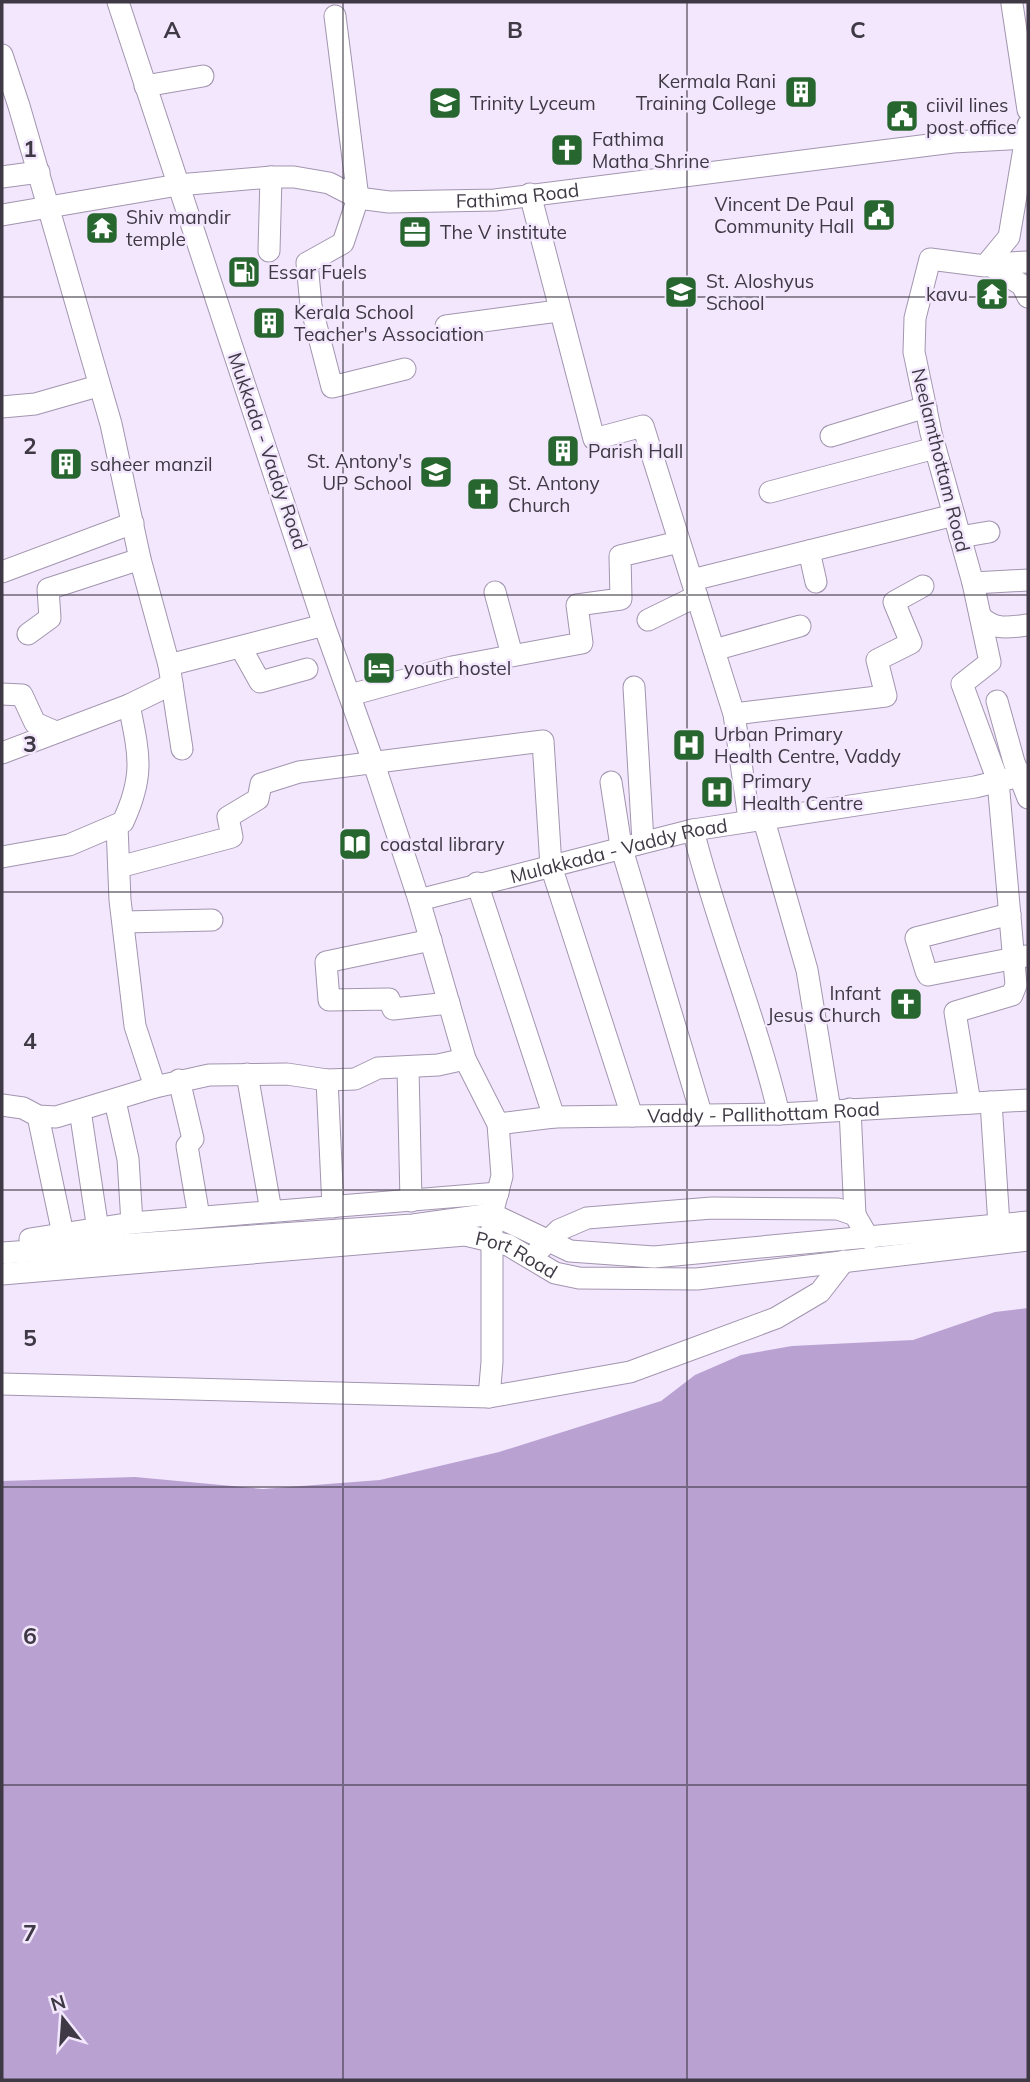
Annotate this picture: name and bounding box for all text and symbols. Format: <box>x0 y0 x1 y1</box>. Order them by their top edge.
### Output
text: A <box>163 15 181 44</box>
text: B <box>507 15 523 44</box>
text: C <box>850 15 866 44</box>
place label: Kermala Rani Training College <box>636 69 776 115</box>
building icon: Kermala Rani Training College <box>782 73 820 111</box>
school or university icon: Trinity Lyceum <box>426 84 464 122</box>
place label: Trinity Lyceum <box>470 91 596 115</box>
place label: ciivil lines post office <box>926 93 1017 139</box>
public building icon: ciivil lines post office <box>883 97 921 135</box>
place label: Fathima Matha Shrine <box>592 127 710 173</box>
church icon: Fathima Matha Shrine <box>548 131 586 169</box>
text: 1 <box>23 134 37 163</box>
street label: Fathima Road <box>456 177 580 213</box>
place label: Vincent De Paul Community Hall <box>714 192 854 238</box>
public building icon: Vincent De Paul Community Hall <box>860 196 898 234</box>
place label: Shiv mandir temple <box>126 205 231 251</box>
temple icon: Shiv mandir temple <box>83 209 121 247</box>
office icon: The V institute <box>396 213 434 251</box>
place label: The V institute <box>440 220 567 244</box>
fuel station icon: Essar Fuels <box>225 253 263 291</box>
place label: Essar Fuels <box>268 260 367 284</box>
place label: St. Aloshyus School <box>706 269 814 315</box>
school or university icon: St. Aloshyus School <box>662 273 700 311</box>
temple icon: kavu <box>973 275 1011 313</box>
place label: kavu <box>926 282 968 306</box>
place label: Kerala School Teacher's Association <box>294 300 484 346</box>
building icon: Kerala School Teacher's Association <box>250 304 288 342</box>
street label: Mukkada - Vaddy Road <box>223 349 313 553</box>
street label: Neelamthottam Road <box>907 366 975 554</box>
text: 2 <box>23 431 37 460</box>
building icon: Parish Hall <box>544 432 582 470</box>
place label: Parish Hall <box>588 439 683 463</box>
building icon: saheer manzil <box>47 445 85 483</box>
place label: St. Antony's UP School <box>307 449 412 495</box>
place label: saheer manzil <box>90 452 213 476</box>
school or university icon: St. Antony's UP School <box>417 453 455 491</box>
place label: St. Antony Church <box>508 471 600 517</box>
church icon: St. Antony Church <box>464 475 502 513</box>
hotel icon: youth hostel <box>360 649 398 687</box>
place label: youth hostel <box>404 656 511 680</box>
place label: Urban Primary Health Centre, Vaddy <box>714 722 901 768</box>
hospital icon: Urban Primary Health Centre, Vaddy <box>670 726 708 764</box>
text: 3 <box>23 729 37 758</box>
place label: Primary Health Centre <box>742 769 863 815</box>
hospital icon: Primary Health Centre <box>698 773 736 811</box>
street label: Mulakkada - Vaddy Road <box>508 813 729 888</box>
library icon: coastal library <box>336 825 374 863</box>
place label: coastal library <box>380 832 505 856</box>
place label: Infant Jesus Church <box>767 981 881 1027</box>
church icon: Infant Jesus Church <box>887 985 925 1023</box>
text: 4 <box>23 1026 37 1055</box>
street label: Vaddy - Pallithottam Road <box>647 1096 880 1128</box>
street label: Port Road <box>473 1226 562 1284</box>
text: 5 <box>23 1323 37 1352</box>
text: 6 <box>23 1621 37 1650</box>
text: 7 <box>23 1918 37 1947</box>
north arrow <box>28 1984 98 2054</box>
text: N <box>48 1989 68 2016</box>

